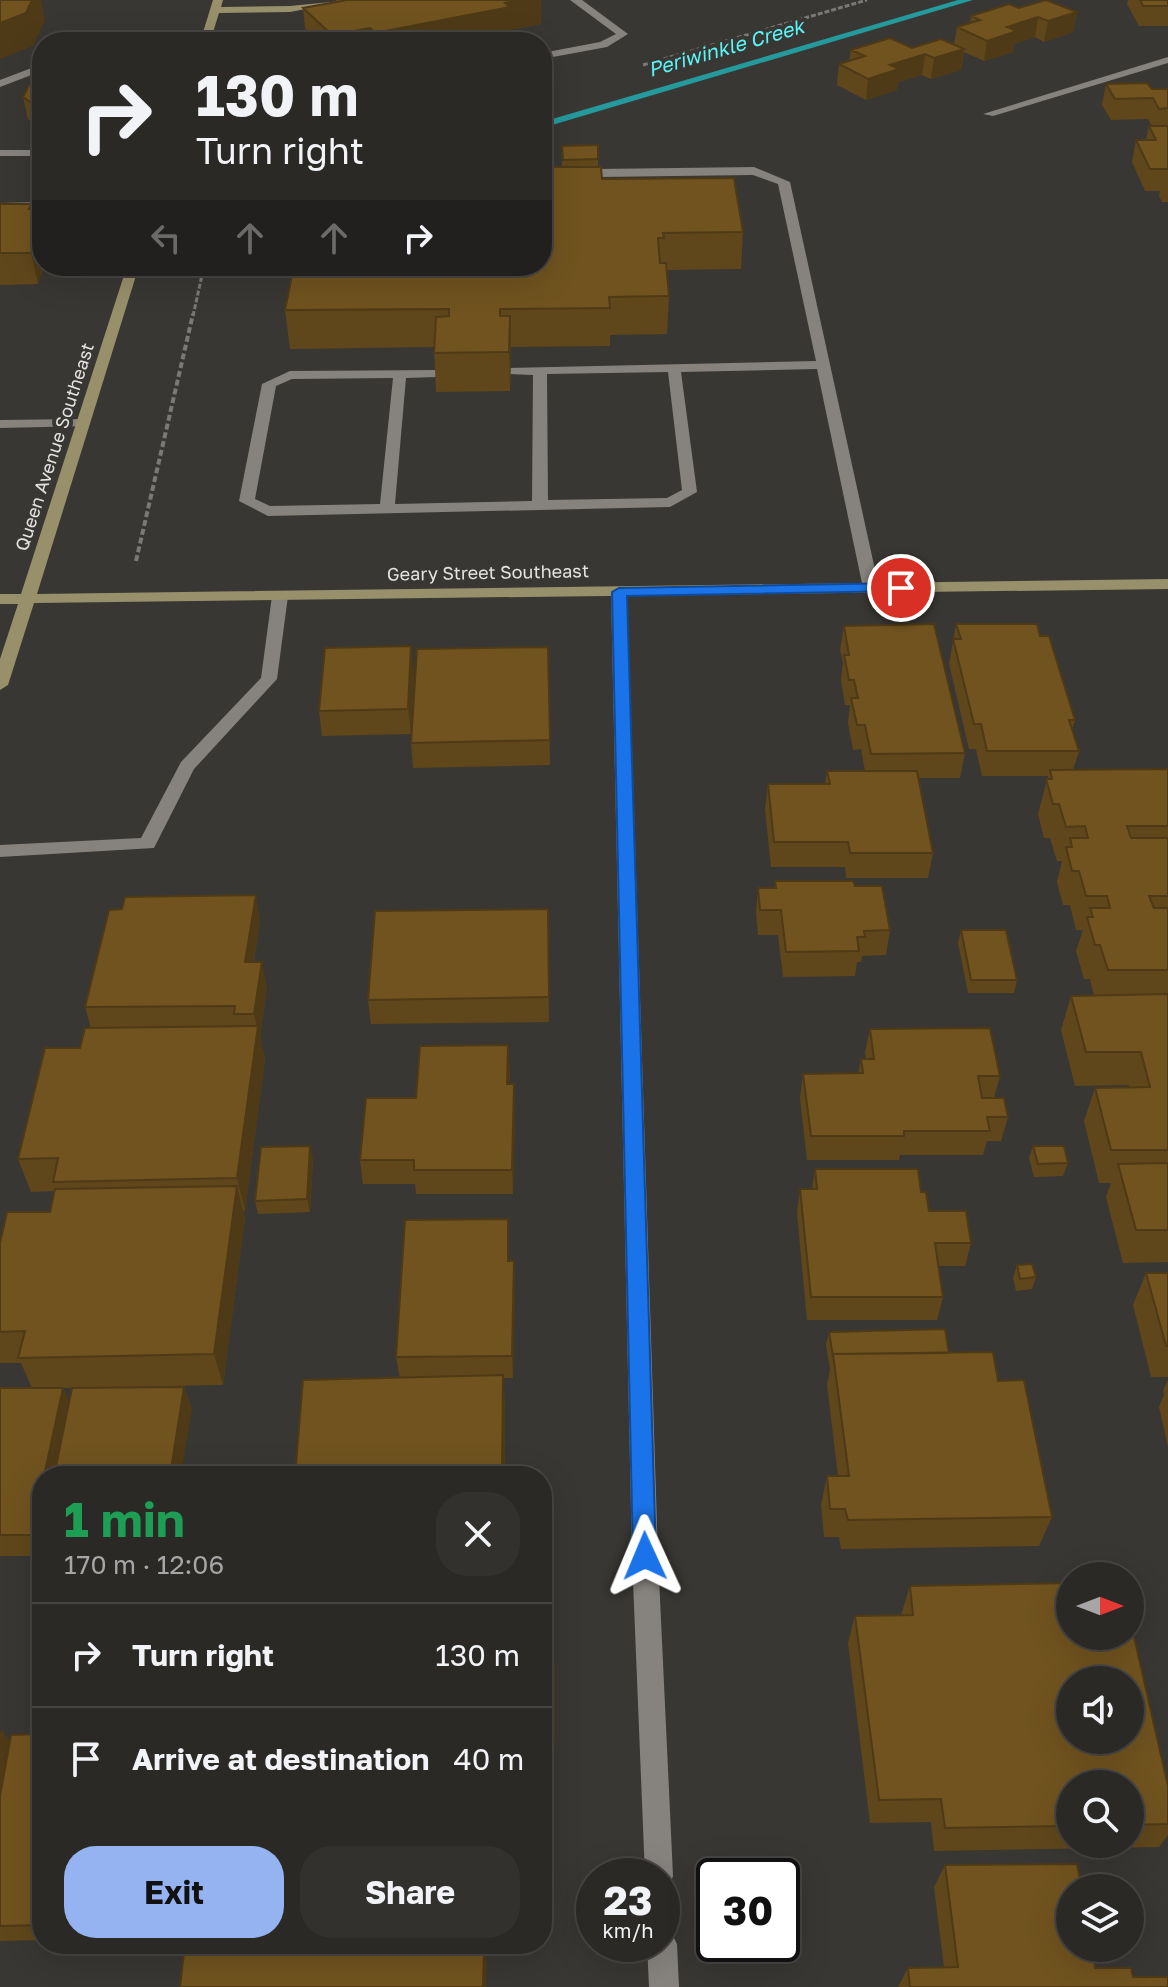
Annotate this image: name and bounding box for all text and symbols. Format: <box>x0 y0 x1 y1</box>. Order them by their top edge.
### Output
water label: Periwinkle Creek <box>645 13 809 81</box>
text: 130 m <box>196 61 358 128</box>
icon: right <box>64 64 168 168</box>
text: Turn right <box>196 129 364 172</box>
icon: left <box>144 216 188 260</box>
icon: ahead <box>228 216 272 260</box>
icon: ahead <box>312 216 356 260</box>
icon: right <box>396 216 440 260</box>
street label: Queen Avenue Southeast <box>10 340 98 554</box>
pin <box>867 554 935 622</box>
street label: Geary Street Southeast <box>387 559 589 585</box>
icon: arrive <box>879 566 923 610</box>
text: 1 min <box>64 1490 185 1548</box>
button: close <box>436 1492 520 1576</box>
position arrow <box>603 1514 687 1598</box>
text: 170 m · 12:06 <box>64 1549 224 1580</box>
north arrow <box>1056 1562 1144 1650</box>
map controls <box>1056 1562 1144 1962</box>
icon: right <box>64 1633 108 1677</box>
text: Turn right <box>132 1637 274 1673</box>
text: 130 m <box>435 1637 520 1673</box>
button: sound <box>1056 1666 1144 1754</box>
icon: arrive <box>64 1737 108 1781</box>
text: Arrive at destination <box>132 1741 429 1777</box>
text: 40 m <box>453 1741 524 1777</box>
button: search <box>1056 1770 1144 1858</box>
button: Exit <box>64 1846 284 1938</box>
button: Share <box>300 1846 520 1938</box>
speed limit sign: 30 <box>696 1858 800 1962</box>
button: layers <box>1056 1874 1144 1962</box>
text: 23 <box>604 1876 652 1924</box>
text: km/h <box>603 1918 653 1942</box>

